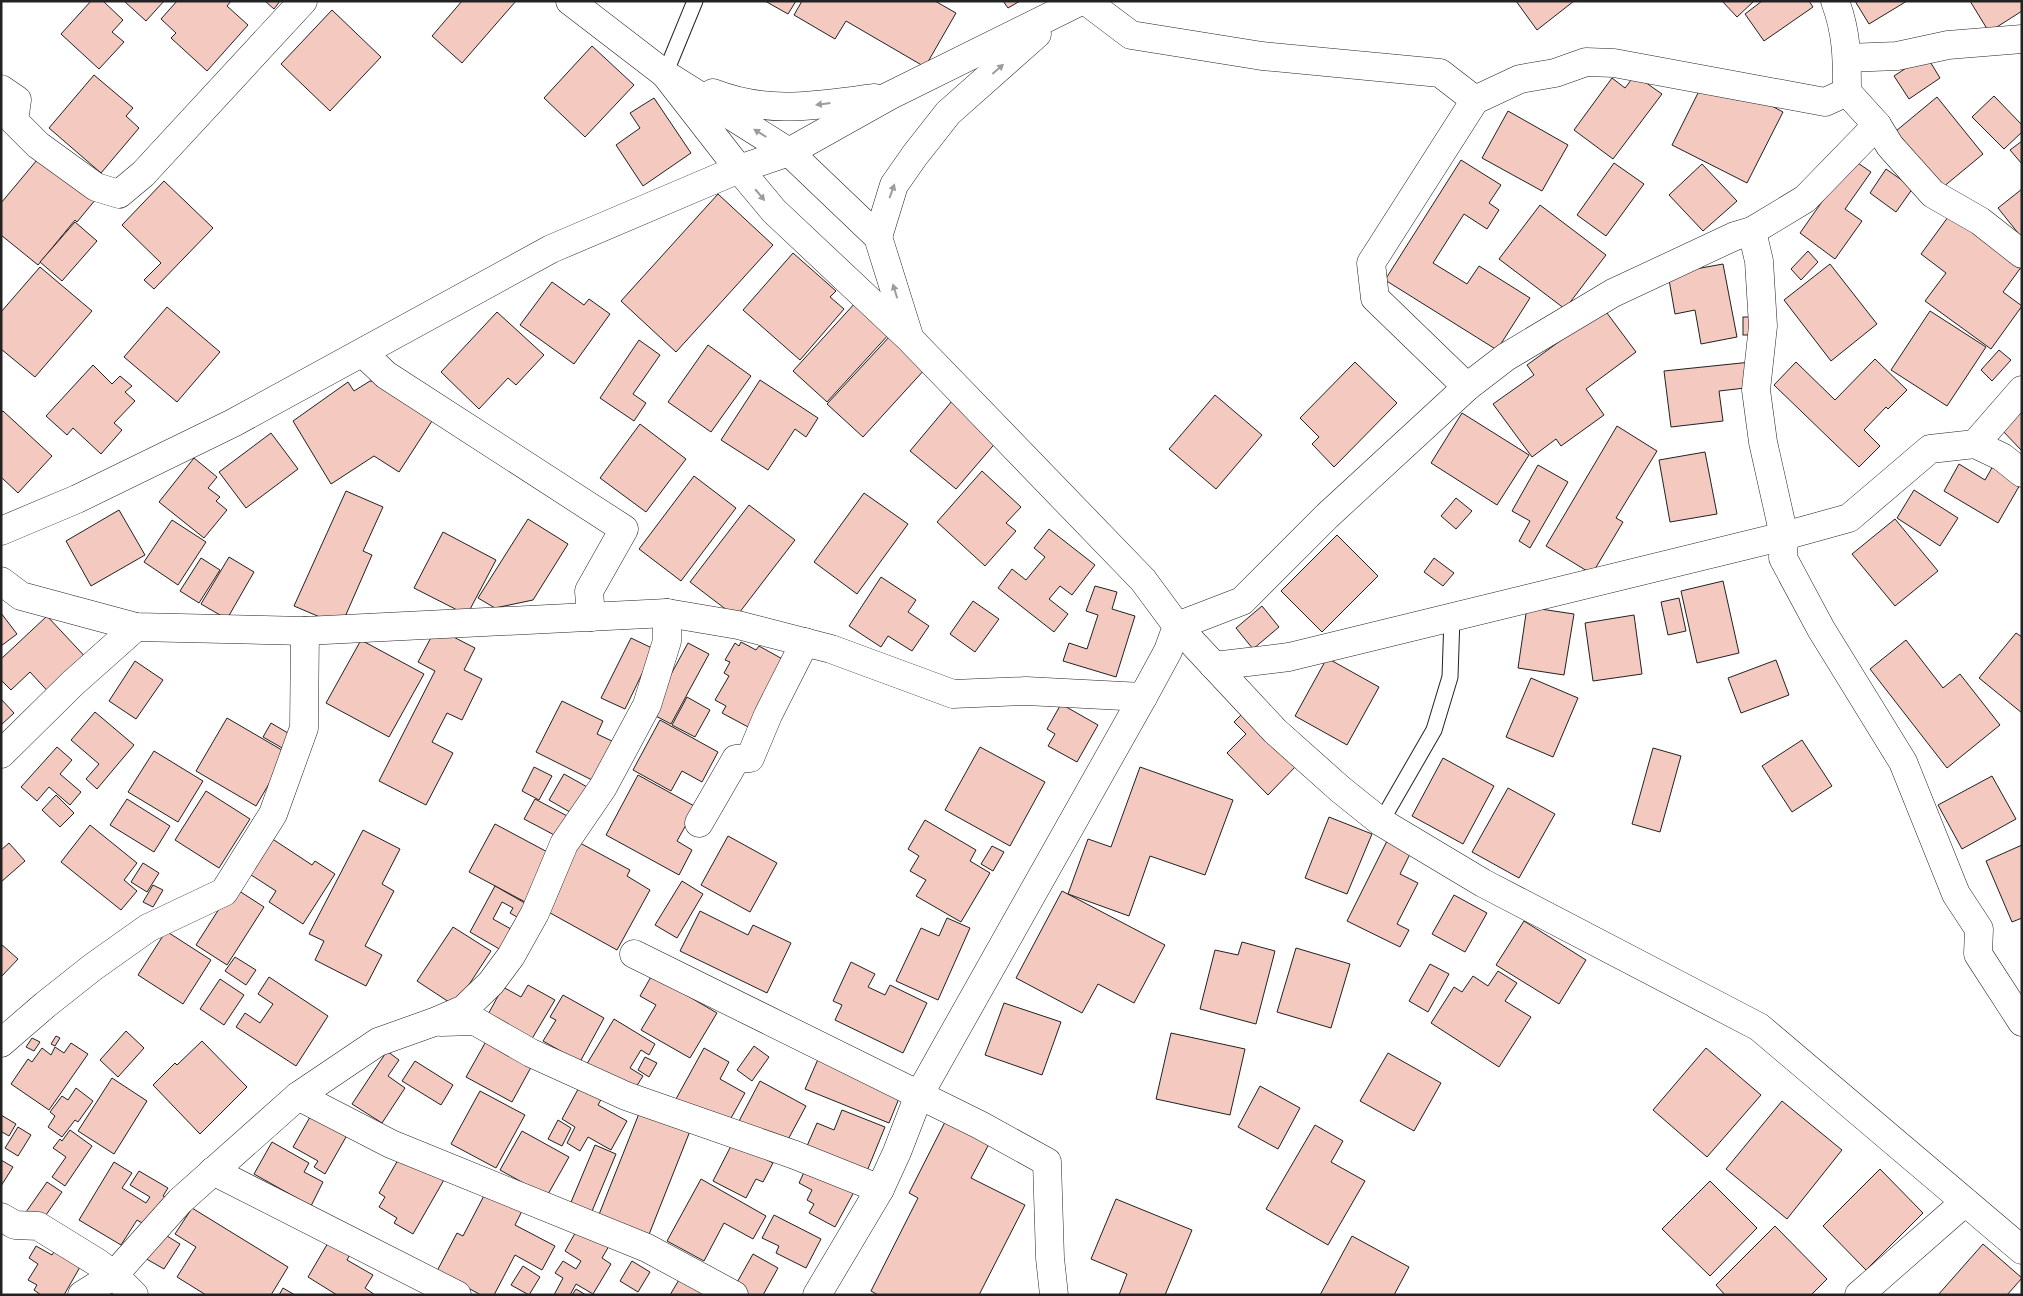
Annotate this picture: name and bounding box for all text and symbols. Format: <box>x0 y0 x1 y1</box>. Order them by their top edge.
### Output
one-way arrow <box>991 63 1003 75</box>
one-way arrow <box>815 100 831 108</box>
one-way arrow <box>753 128 766 138</box>
one-way arrow <box>889 183 897 198</box>
one-way arrow <box>755 188 766 201</box>
one-way arrow <box>890 284 898 299</box>

